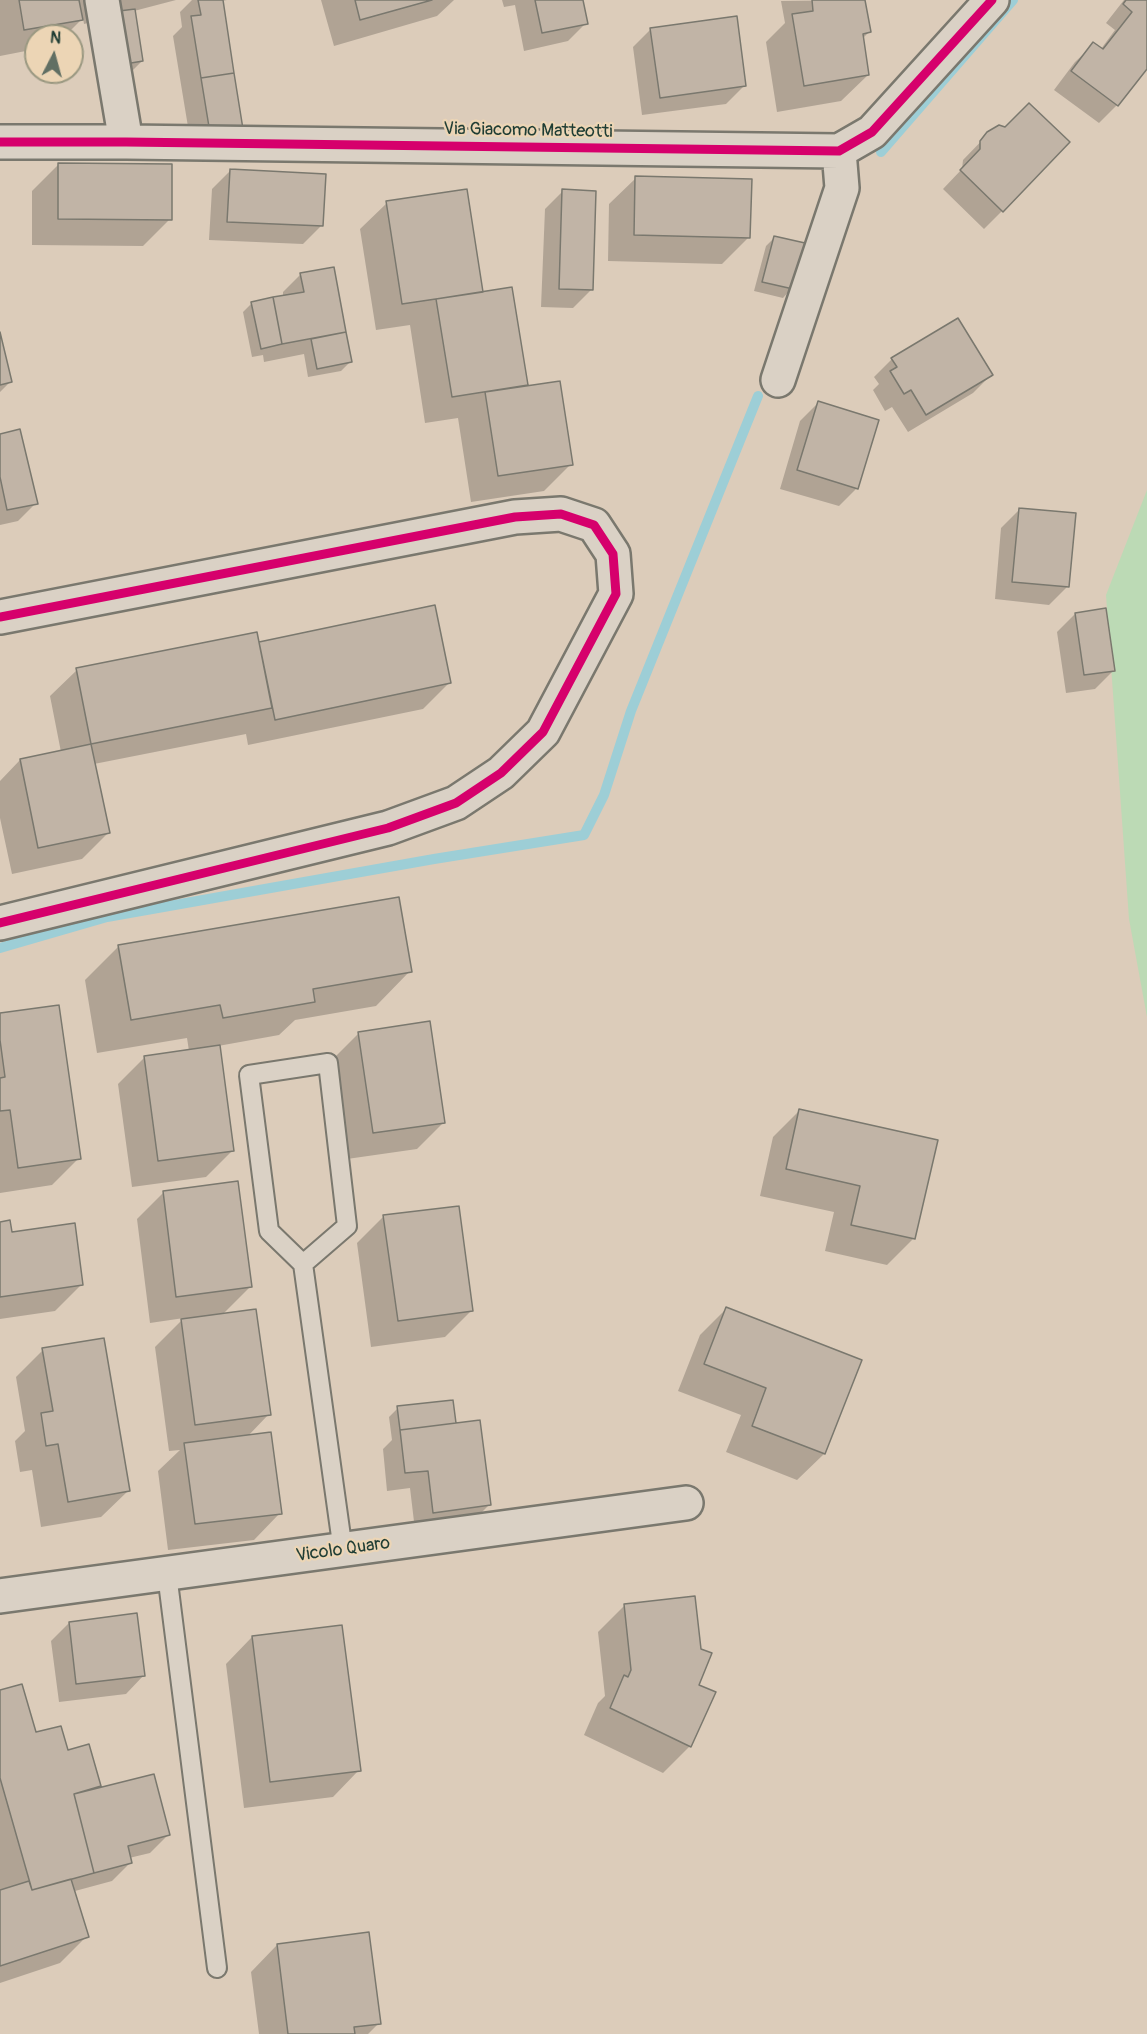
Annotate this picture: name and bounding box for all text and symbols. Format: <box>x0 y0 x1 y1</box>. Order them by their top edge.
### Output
north arrow <box>24 24 84 84</box>
text: N <box>49 28 62 49</box>
street label: Via Giacomo Matteotti <box>443 119 613 143</box>
street label: Vicolo Quaro <box>295 1533 391 1567</box>

